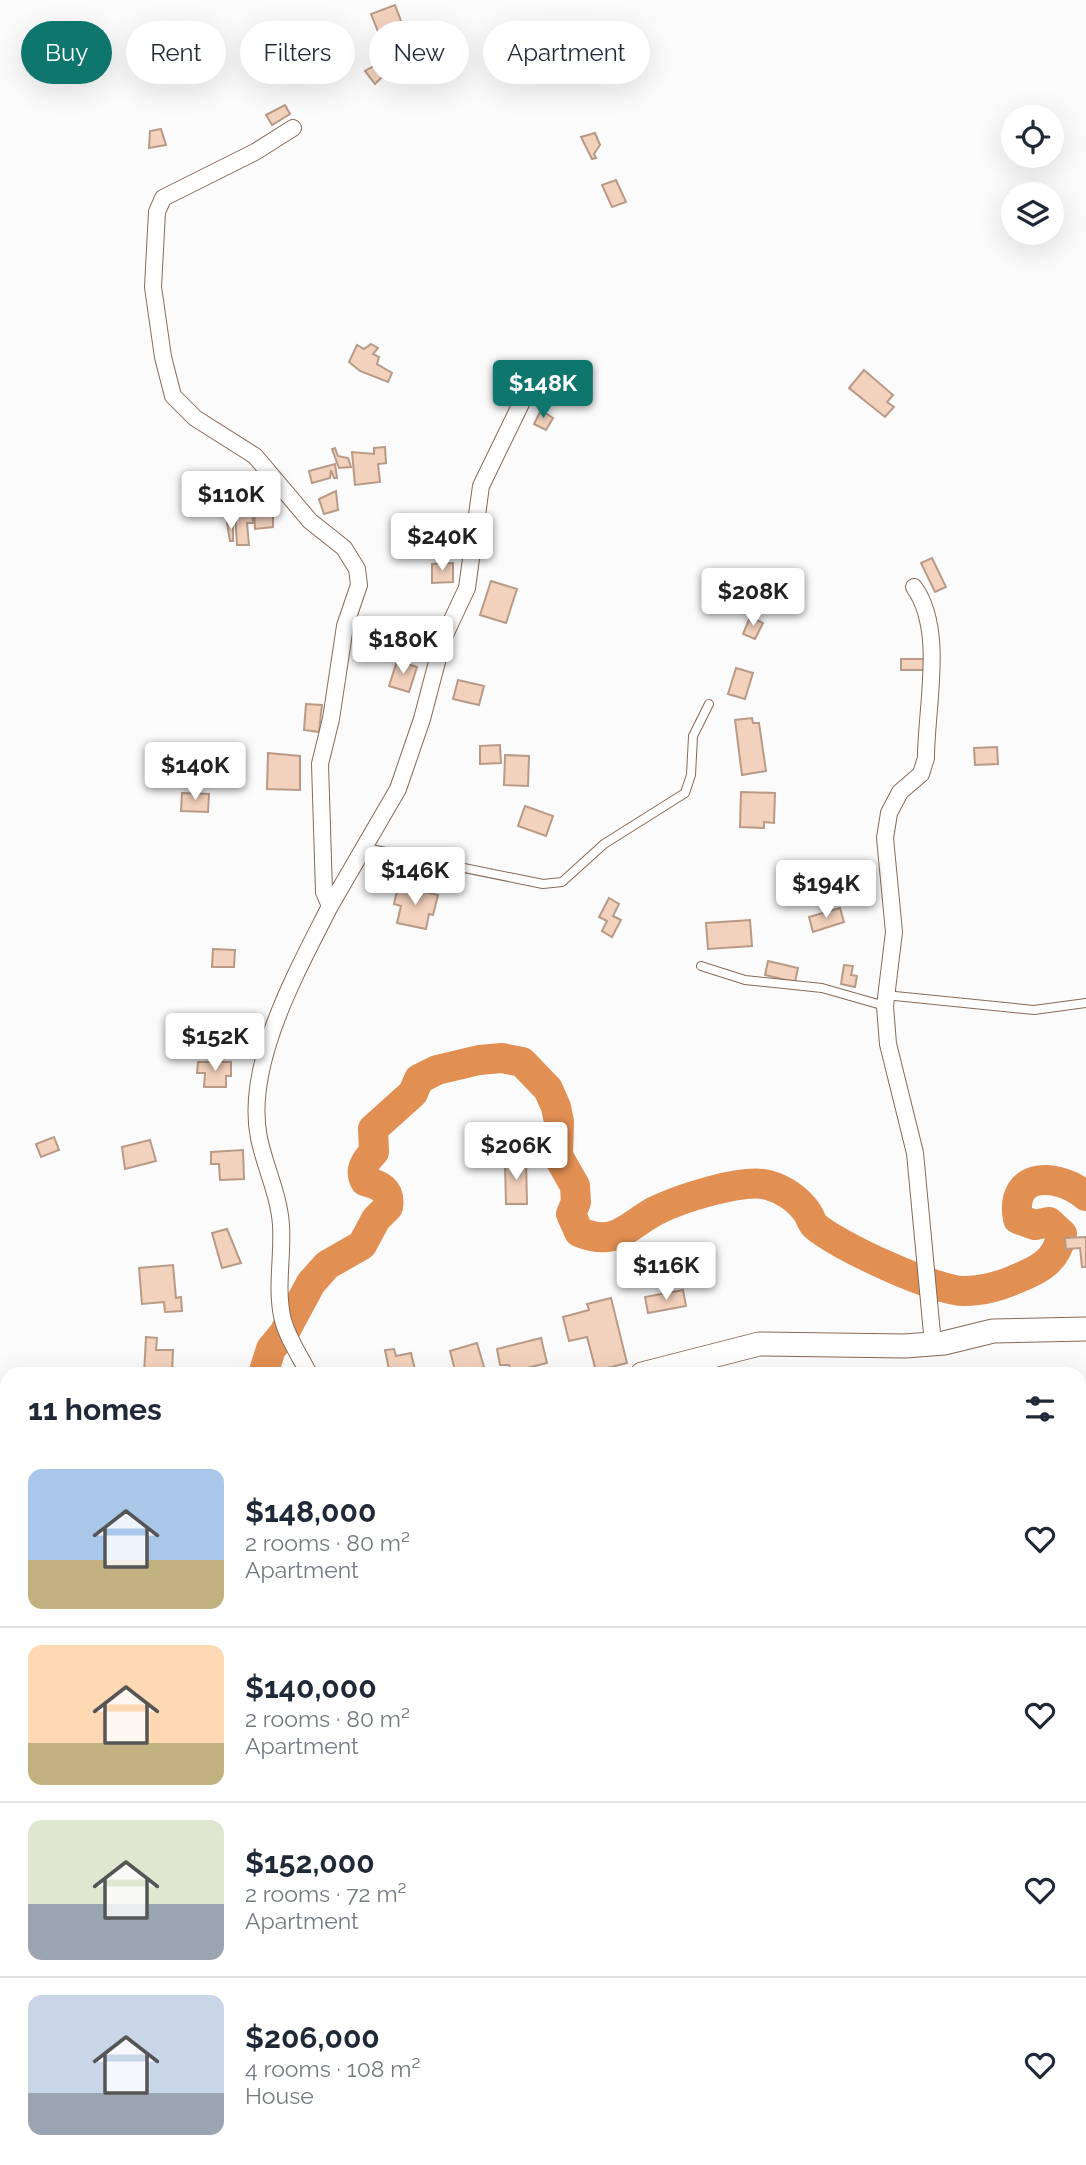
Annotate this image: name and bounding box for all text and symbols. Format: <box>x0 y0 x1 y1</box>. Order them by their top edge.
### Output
chip: Buy <box>21 21 112 84</box>
chip: Rent <box>126 21 226 84</box>
chip: Filters <box>240 21 355 84</box>
chip: New <box>369 21 469 84</box>
chip: Apartment <box>483 21 650 84</box>
map controls <box>1001 105 1064 245</box>
button: locate <box>1001 105 1064 168</box>
button: layers <box>1001 182 1064 245</box>
pin: $148K <box>494 360 592 420</box>
text: $148K <box>509 369 577 396</box>
pin: $110K <box>182 472 280 531</box>
text: $110K <box>198 480 264 507</box>
pin: $240K <box>393 514 491 573</box>
text: $240K <box>407 522 477 549</box>
pin: $208K <box>704 568 802 628</box>
text: $208K <box>718 577 788 604</box>
pin: $180K <box>354 616 452 676</box>
text: $180K <box>368 625 438 652</box>
pin: $140K <box>146 742 244 802</box>
text: $140K <box>161 751 229 778</box>
pin: $146K <box>366 848 464 907</box>
text: $146K <box>381 856 449 883</box>
pin: $194K <box>777 860 875 920</box>
text: $194K <box>792 869 860 896</box>
pin: $152K <box>166 1014 264 1073</box>
text: $152K <box>181 1022 249 1049</box>
pin: $206K <box>467 1122 565 1182</box>
text: $206K <box>480 1131 552 1158</box>
pin: $116K <box>617 1242 715 1302</box>
text: $116K <box>633 1251 699 1278</box>
icon: filters <box>1021 1390 1059 1428</box>
text: 11 homes <box>28 1392 162 1427</box>
text: $148,000 <box>245 1494 376 1529</box>
icon: home <box>84 1497 168 1581</box>
icon: heart <box>1021 1520 1059 1558</box>
text: 2 rooms · 80 m² <box>245 1529 410 1556</box>
text: Apartment <box>245 1556 359 1583</box>
text: $140,000 <box>245 1670 377 1705</box>
icon: home <box>84 1673 168 1757</box>
icon: heart <box>1021 1696 1059 1734</box>
text: 2 rooms · 80 m² <box>245 1705 410 1732</box>
text: Apartment <box>245 1732 359 1759</box>
text: $152,000 <box>245 1845 375 1880</box>
icon: home <box>84 1848 168 1932</box>
icon: heart <box>1021 1871 1059 1909</box>
text: 2 rooms · 72 m² <box>245 1880 406 1907</box>
text: Apartment <box>245 1907 359 1934</box>
text: $206,000 <box>245 2020 380 2055</box>
icon: home <box>84 2023 168 2107</box>
icon: heart <box>1021 2046 1059 2084</box>
text: 4 rooms · 108 m² <box>245 2055 420 2082</box>
text: House <box>245 2082 314 2109</box>

